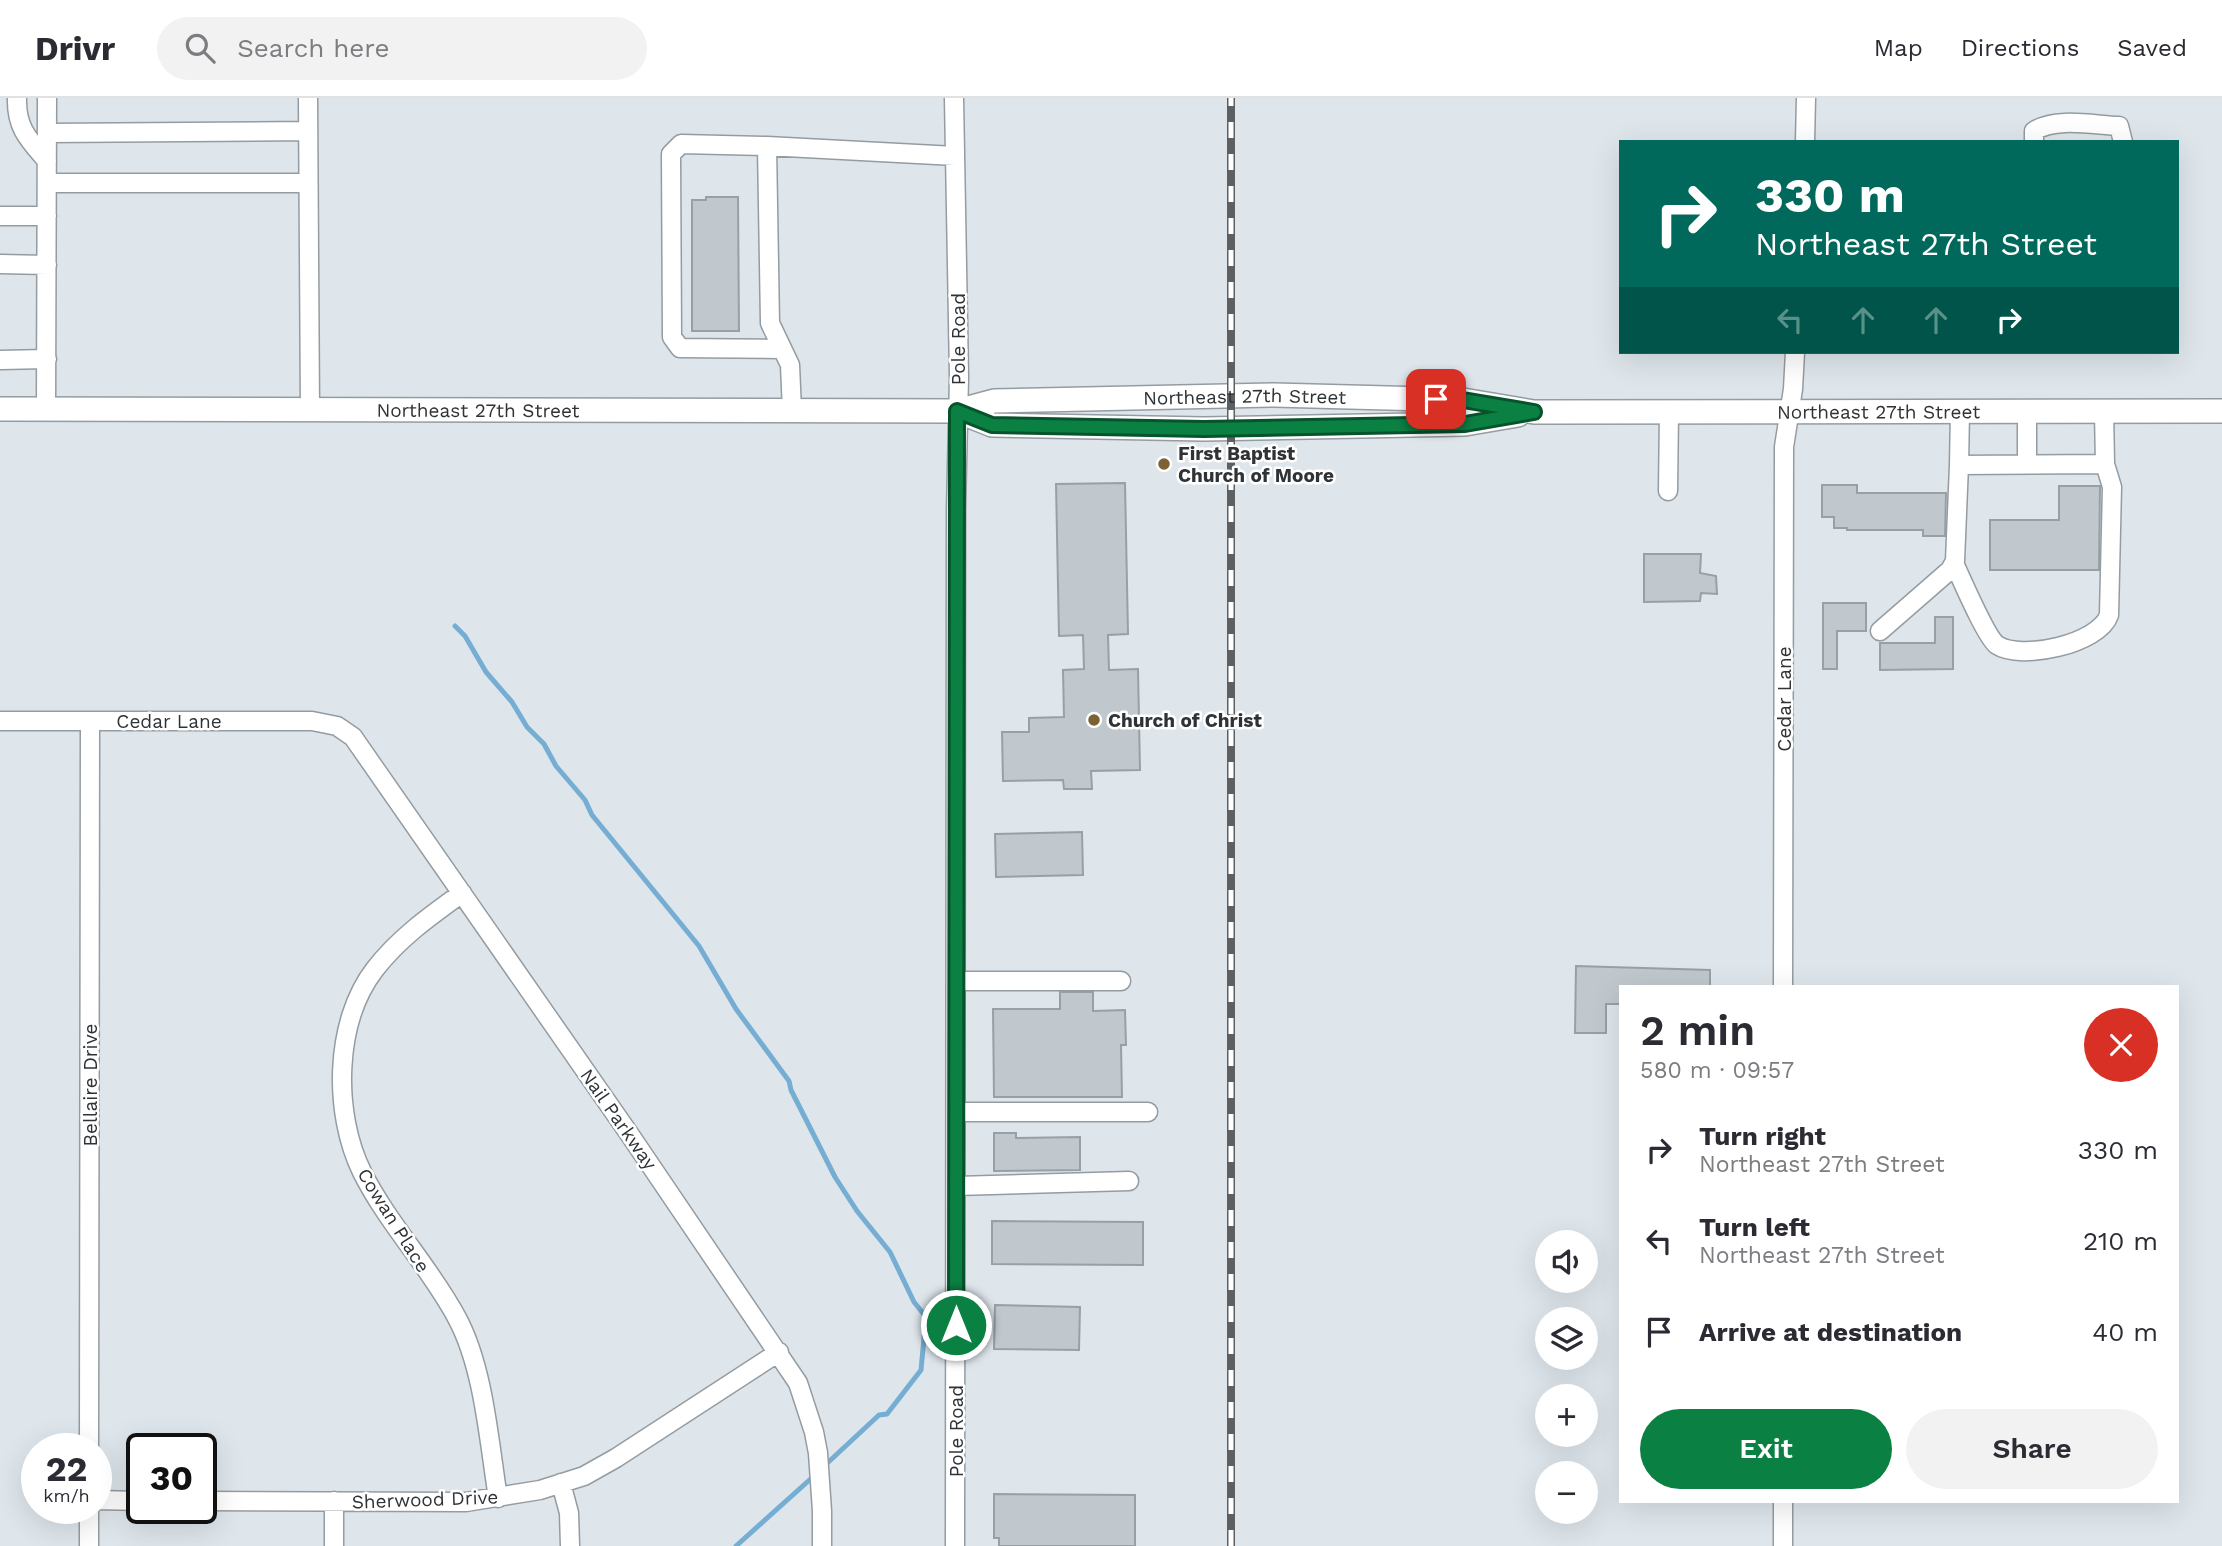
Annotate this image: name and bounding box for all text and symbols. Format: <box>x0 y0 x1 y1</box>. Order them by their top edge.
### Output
search box <box>157 17 647 80</box>
text: Drivr <box>35 29 115 68</box>
icon: search <box>181 29 219 67</box>
text: Search here <box>237 33 390 63</box>
text: Map <box>1874 34 1923 62</box>
text: Directions <box>1961 34 2079 62</box>
text: Saved <box>2117 34 2187 62</box>
text: 330 m <box>1755 166 1905 224</box>
icon: right <box>1640 168 1731 259</box>
text: Northeast 27th Street <box>1755 225 2097 263</box>
street label: Pole Road <box>947 293 970 385</box>
icon: left <box>1771 301 1809 339</box>
icon: ahead <box>1844 301 1882 339</box>
icon: ahead <box>1917 301 1955 339</box>
icon: right <box>1990 301 2028 339</box>
pin <box>1406 369 1466 429</box>
icon: arrive <box>1417 380 1455 418</box>
street label: Northeast 27th Street <box>1143 384 1346 410</box>
street label: Northeast 27th Street <box>376 399 580 422</box>
street label: Northeast 27th Street <box>1777 400 1980 424</box>
place label: First Baptist Church of Moore <box>1178 442 1334 487</box>
marker: First Baptist Church of Moore <box>1156 456 1172 472</box>
street label: Cedar Lane <box>1773 646 1796 752</box>
place label: Church of Christ <box>1108 709 1262 732</box>
street label: Cedar Lane <box>116 710 222 733</box>
marker: Church of Christ <box>1086 712 1102 728</box>
text: 2 min <box>1640 1006 1755 1055</box>
button: close <box>2084 1008 2158 1082</box>
street label: Bellaire Drive <box>79 1024 102 1146</box>
text: 580 m · 09:57 <box>1640 1057 1794 1084</box>
street label: Nail Parkway <box>575 1064 662 1174</box>
text: Turn right <box>1699 1121 1826 1151</box>
icon: right <box>1640 1131 1678 1169</box>
text: 330 m <box>2078 1135 2158 1165</box>
text: Northeast 27th Street <box>1699 1151 1945 1178</box>
street label: Cowan Place <box>352 1164 435 1277</box>
text: Turn left <box>1699 1212 1810 1242</box>
icon: left <box>1640 1222 1678 1260</box>
text: 210 m <box>2083 1226 2158 1256</box>
map controls <box>1535 1230 1598 1524</box>
button: sound <box>1535 1230 1598 1293</box>
text: Northeast 27th Street <box>1699 1242 1945 1269</box>
position arrow <box>919 1288 993 1362</box>
button: layers <box>1535 1307 1598 1370</box>
icon: arrive <box>1640 1313 1678 1351</box>
text: Arrive at destination <box>1699 1317 1962 1347</box>
text: 40 m <box>2092 1317 2158 1347</box>
button: + <box>1535 1384 1598 1447</box>
street label: Pole Road <box>945 1385 968 1477</box>
button: Exit <box>1640 1409 1892 1489</box>
button: Share <box>1906 1409 2158 1489</box>
speed limit sign: 30 <box>126 1433 217 1524</box>
text: 22 <box>46 1448 87 1490</box>
button: − <box>1535 1461 1598 1524</box>
text: km/h <box>43 1485 90 1506</box>
street label: Sherwood Drive <box>351 1485 499 1514</box>

